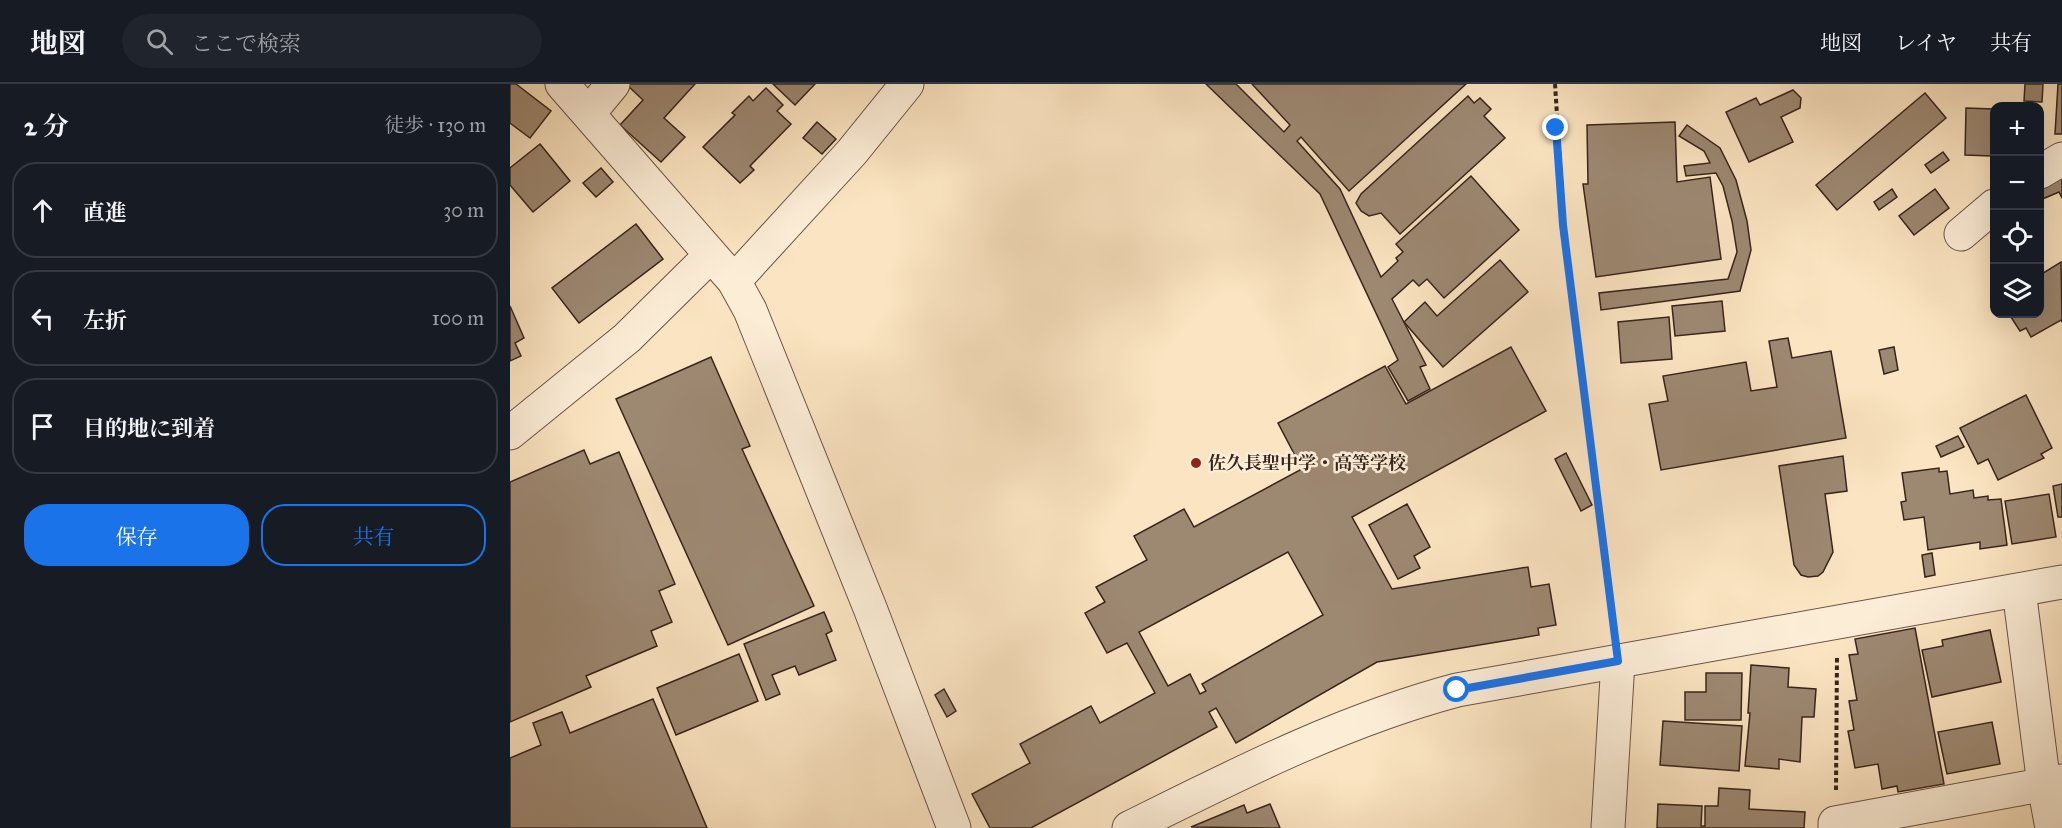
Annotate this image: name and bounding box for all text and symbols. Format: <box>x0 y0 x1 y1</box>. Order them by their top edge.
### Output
search box <box>122 14 542 68</box>
icon: search <box>143 25 176 58</box>
text: 地図 <box>30 26 86 61</box>
text: ここで検索 <box>191 30 301 57</box>
text: 地図 <box>1820 30 1862 56</box>
text: レイヤ <box>1895 30 1957 56</box>
text: 共有 <box>1990 30 2032 56</box>
map controls <box>1990 102 2044 318</box>
button: + <box>1990 102 2044 156</box>
text: 2 分 <box>24 110 68 142</box>
text: 徒歩 · 130 m <box>384 113 486 137</box>
route end <box>1542 114 1568 140</box>
button: − <box>1990 156 2044 210</box>
icon: ahead <box>26 194 59 227</box>
text: 30 m <box>443 198 484 222</box>
text: 直進 <box>83 199 127 226</box>
button: locate <box>1990 210 2044 264</box>
button: layers <box>1990 264 2044 318</box>
icon: left <box>26 302 59 335</box>
text: 100 m <box>432 306 484 330</box>
text: 左折 <box>83 307 127 334</box>
icon: arrive <box>26 410 59 443</box>
text: 目的地に到着 <box>83 415 215 442</box>
place label: 佐久長聖中学・高等学校 <box>1208 452 1406 474</box>
marker: 佐久長聖中学・高等学校 <box>1189 456 1203 470</box>
button: 保存 <box>24 504 249 566</box>
button: 共有 <box>261 504 486 566</box>
route start <box>1443 676 1469 702</box>

